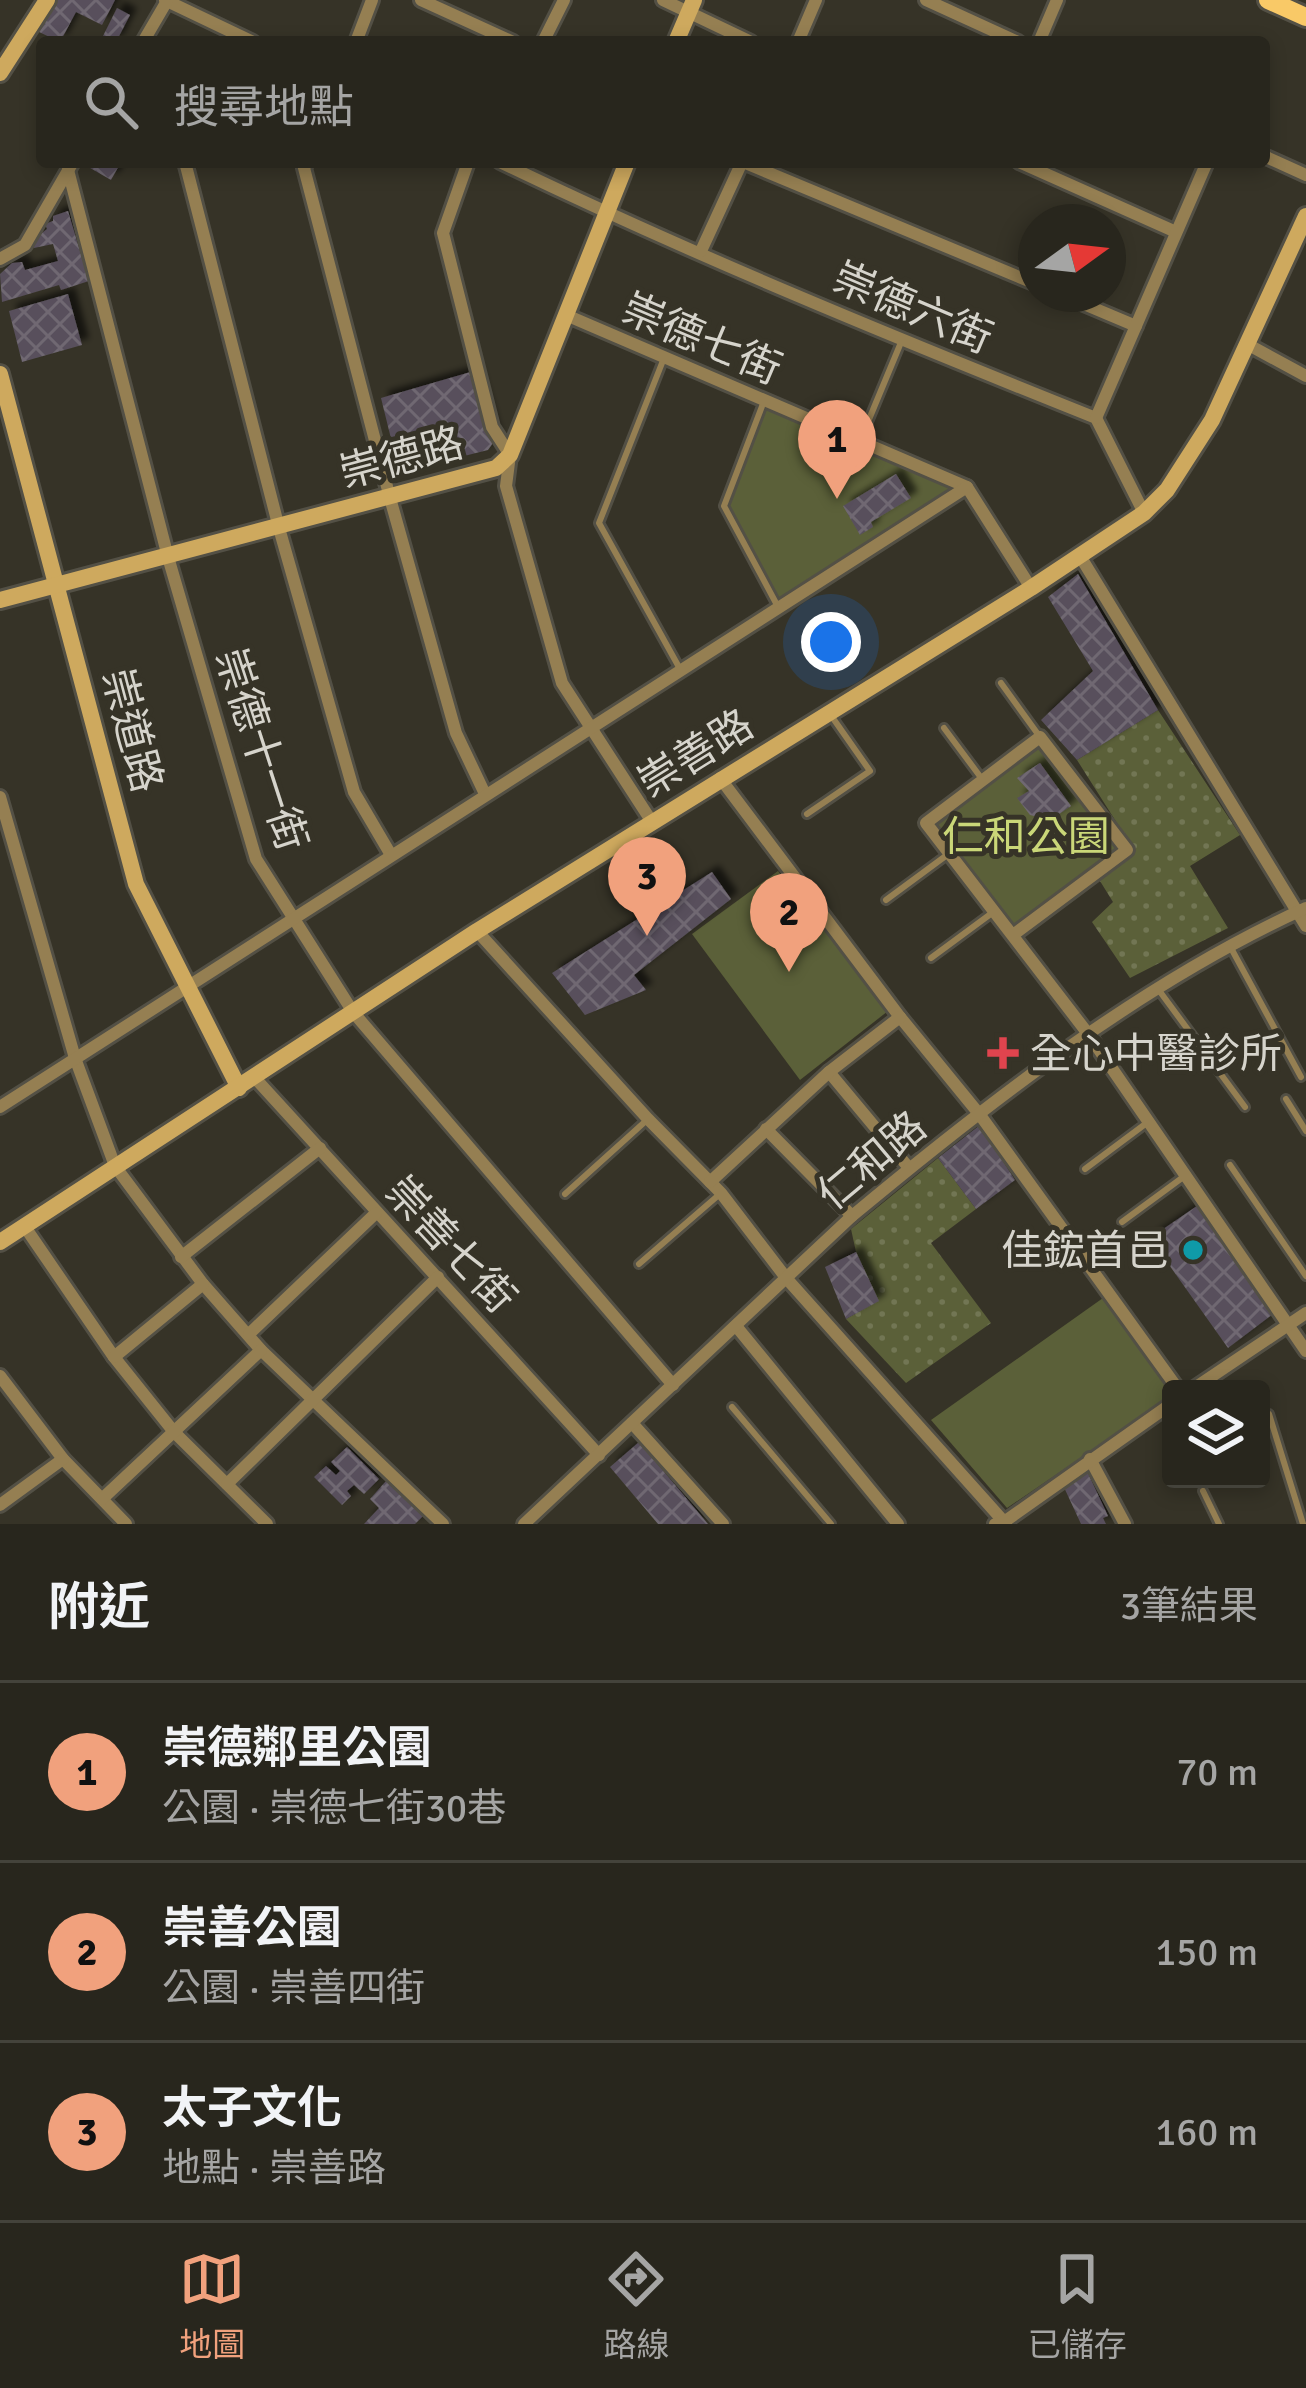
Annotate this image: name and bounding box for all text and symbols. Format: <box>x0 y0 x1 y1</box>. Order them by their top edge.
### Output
search box <box>36 36 1270 168</box>
icon: search <box>78 69 144 135</box>
text: 搜尋地點 <box>174 80 354 135</box>
north arrow <box>1018 204 1126 312</box>
street label: 崇德六街 <box>825 252 1000 365</box>
street label: 崇德七街 <box>614 283 789 396</box>
pin: 1 <box>798 400 876 499</box>
street label: 崇德路 <box>334 418 469 499</box>
your location <box>801 612 861 672</box>
street label: 崇德十一街 <box>204 642 317 857</box>
street label: 崇道路 <box>91 663 172 798</box>
street label: 崇善路 <box>629 699 763 809</box>
park label: 仁和公園 <box>942 812 1110 863</box>
pin: 3 <box>608 837 686 936</box>
pin: 2 <box>750 873 828 972</box>
place label: 全心中醫診所 <box>1030 1029 1282 1080</box>
marker: 全心中醫診所 <box>987 1037 1019 1069</box>
street label: 仁和路 <box>807 1101 937 1221</box>
street label: 崇善七街 <box>374 1166 526 1324</box>
place label: 佳鋐首邑 <box>1001 1226 1169 1277</box>
marker: 佳鋐首邑 <box>1180 1237 1206 1263</box>
map controls <box>1162 1380 1270 1488</box>
button: layers <box>1162 1380 1270 1488</box>
text: 附近 <box>48 1576 150 1639</box>
text: 3筆結果 <box>1120 1582 1258 1630</box>
text: 崇德鄰里公園 <box>162 1721 432 1776</box>
text: 1 <box>76 1748 98 1796</box>
text: 70 m <box>1176 1748 1258 1796</box>
text: 公園 · 崇德七街30巷 <box>162 1784 506 1832</box>
text: 崇善公園 <box>162 1901 342 1956</box>
text: 2 <box>76 1928 98 1976</box>
text: 150 m <box>1155 1928 1258 1976</box>
text: 公園 · 崇善四街 <box>162 1964 425 2012</box>
text: 太子文化 <box>162 2081 342 2136</box>
text: 3 <box>76 2108 98 2156</box>
text: 160 m <box>1155 2108 1258 2156</box>
text: 地點 · 崇善路 <box>162 2144 386 2192</box>
tab: 地圖 <box>179 2246 245 2366</box>
tab: 路線 <box>603 2246 669 2366</box>
tab: 已儲存 <box>1028 2246 1127 2366</box>

